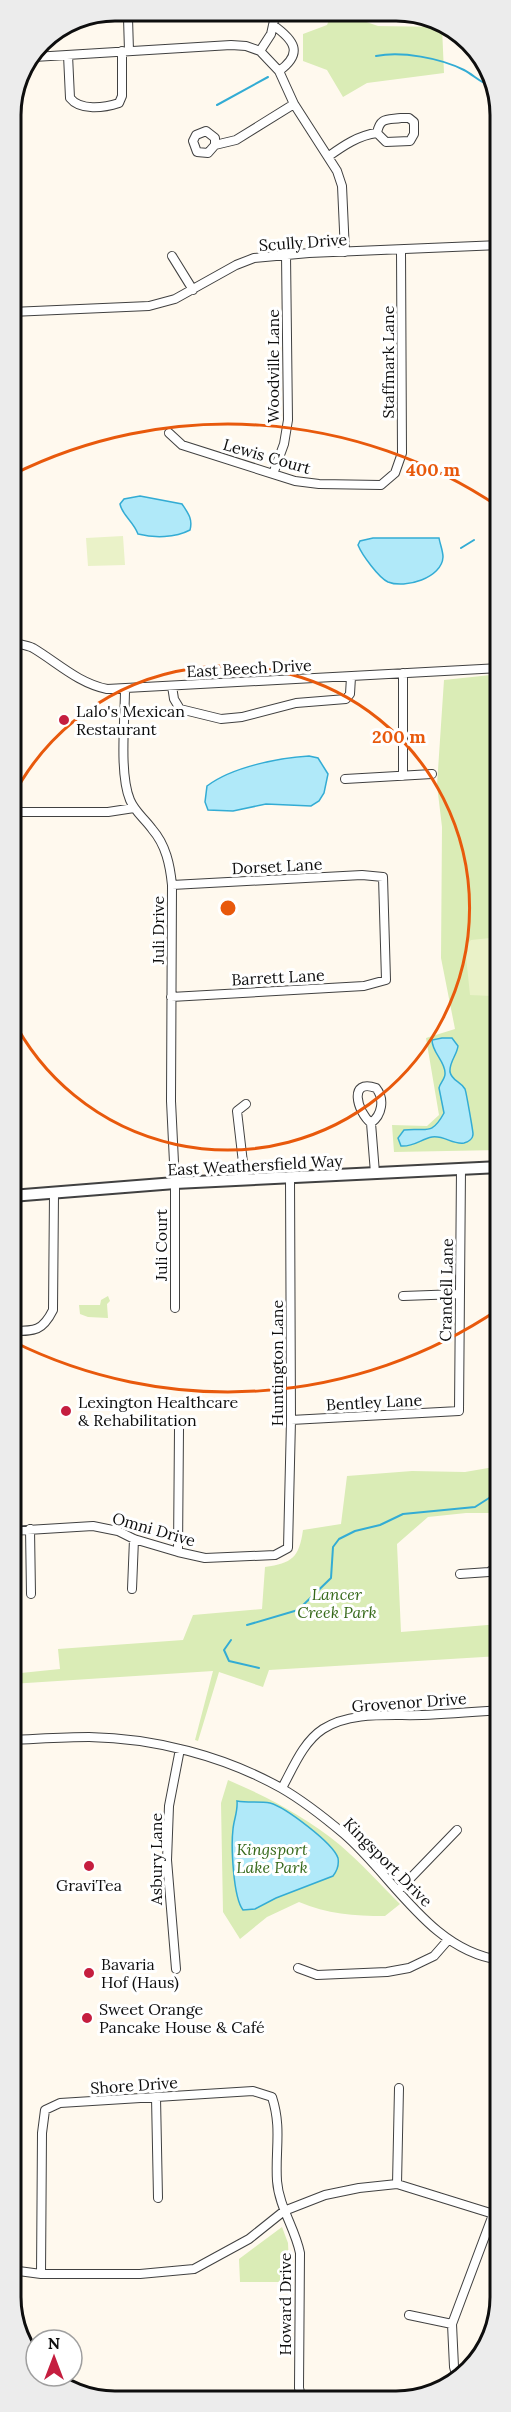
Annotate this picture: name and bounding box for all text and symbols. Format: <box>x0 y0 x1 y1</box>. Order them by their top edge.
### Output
street label: Scully Drive <box>258 229 348 255</box>
street label: Staffmark Lane <box>378 305 398 418</box>
street label: Woodville Lane <box>263 309 283 423</box>
street label: Lewis Court <box>221 434 314 478</box>
text: 400 m <box>406 458 460 481</box>
street label: East Beech Drive <box>186 655 312 681</box>
place label: Lalo's Mexican Restaurant <box>76 701 185 739</box>
marker: Lalo's Mexican Restaurant <box>57 713 71 727</box>
text: 200 m <box>372 725 426 748</box>
street label: Dorset Lane <box>231 854 323 878</box>
street label: Juli Drive <box>148 895 168 965</box>
centre of rings <box>218 898 238 918</box>
street label: Barrett Lane <box>231 965 326 989</box>
street label: East Weathersfield Way <box>167 1150 344 1180</box>
street label: Juli Court <box>151 1208 171 1282</box>
street label: Crandell Lane <box>435 1238 457 1342</box>
street label: Huntington Lane <box>267 1300 287 1426</box>
street label: Bentley Lane <box>325 1389 423 1415</box>
place label: Lexington Healthcare & Rehabilitation <box>78 1392 239 1430</box>
marker: Lexington Healthcare & Rehabilitation <box>59 1404 73 1418</box>
street label: Omni Drive <box>110 1508 198 1550</box>
park label: Lancer Creek Park <box>297 1584 377 1622</box>
street label: Grovenor Drive <box>351 1688 467 1716</box>
street label: Asbury Lane <box>146 1812 166 1906</box>
street label: Kingsport Drive <box>339 1813 437 1911</box>
park label: Kingsport Lake Park <box>236 1839 308 1877</box>
marker: GraviTea <box>82 1859 96 1873</box>
place label: GraviTea <box>56 1875 122 1895</box>
place label: Bavaria Hof (Haus) <box>101 1954 179 1993</box>
marker: Bavaria Hof (Haus) <box>82 1966 96 1980</box>
place label: Sweet Orange Pancake House & Café <box>99 1999 265 2037</box>
marker: Sweet Orange Pancake House & Café <box>80 2011 94 2025</box>
street label: Shore Drive <box>90 2072 179 2098</box>
street label: Howard Drive <box>275 2252 295 2355</box>
north arrow <box>24 2328 84 2388</box>
text: N <box>48 2333 60 2353</box>

